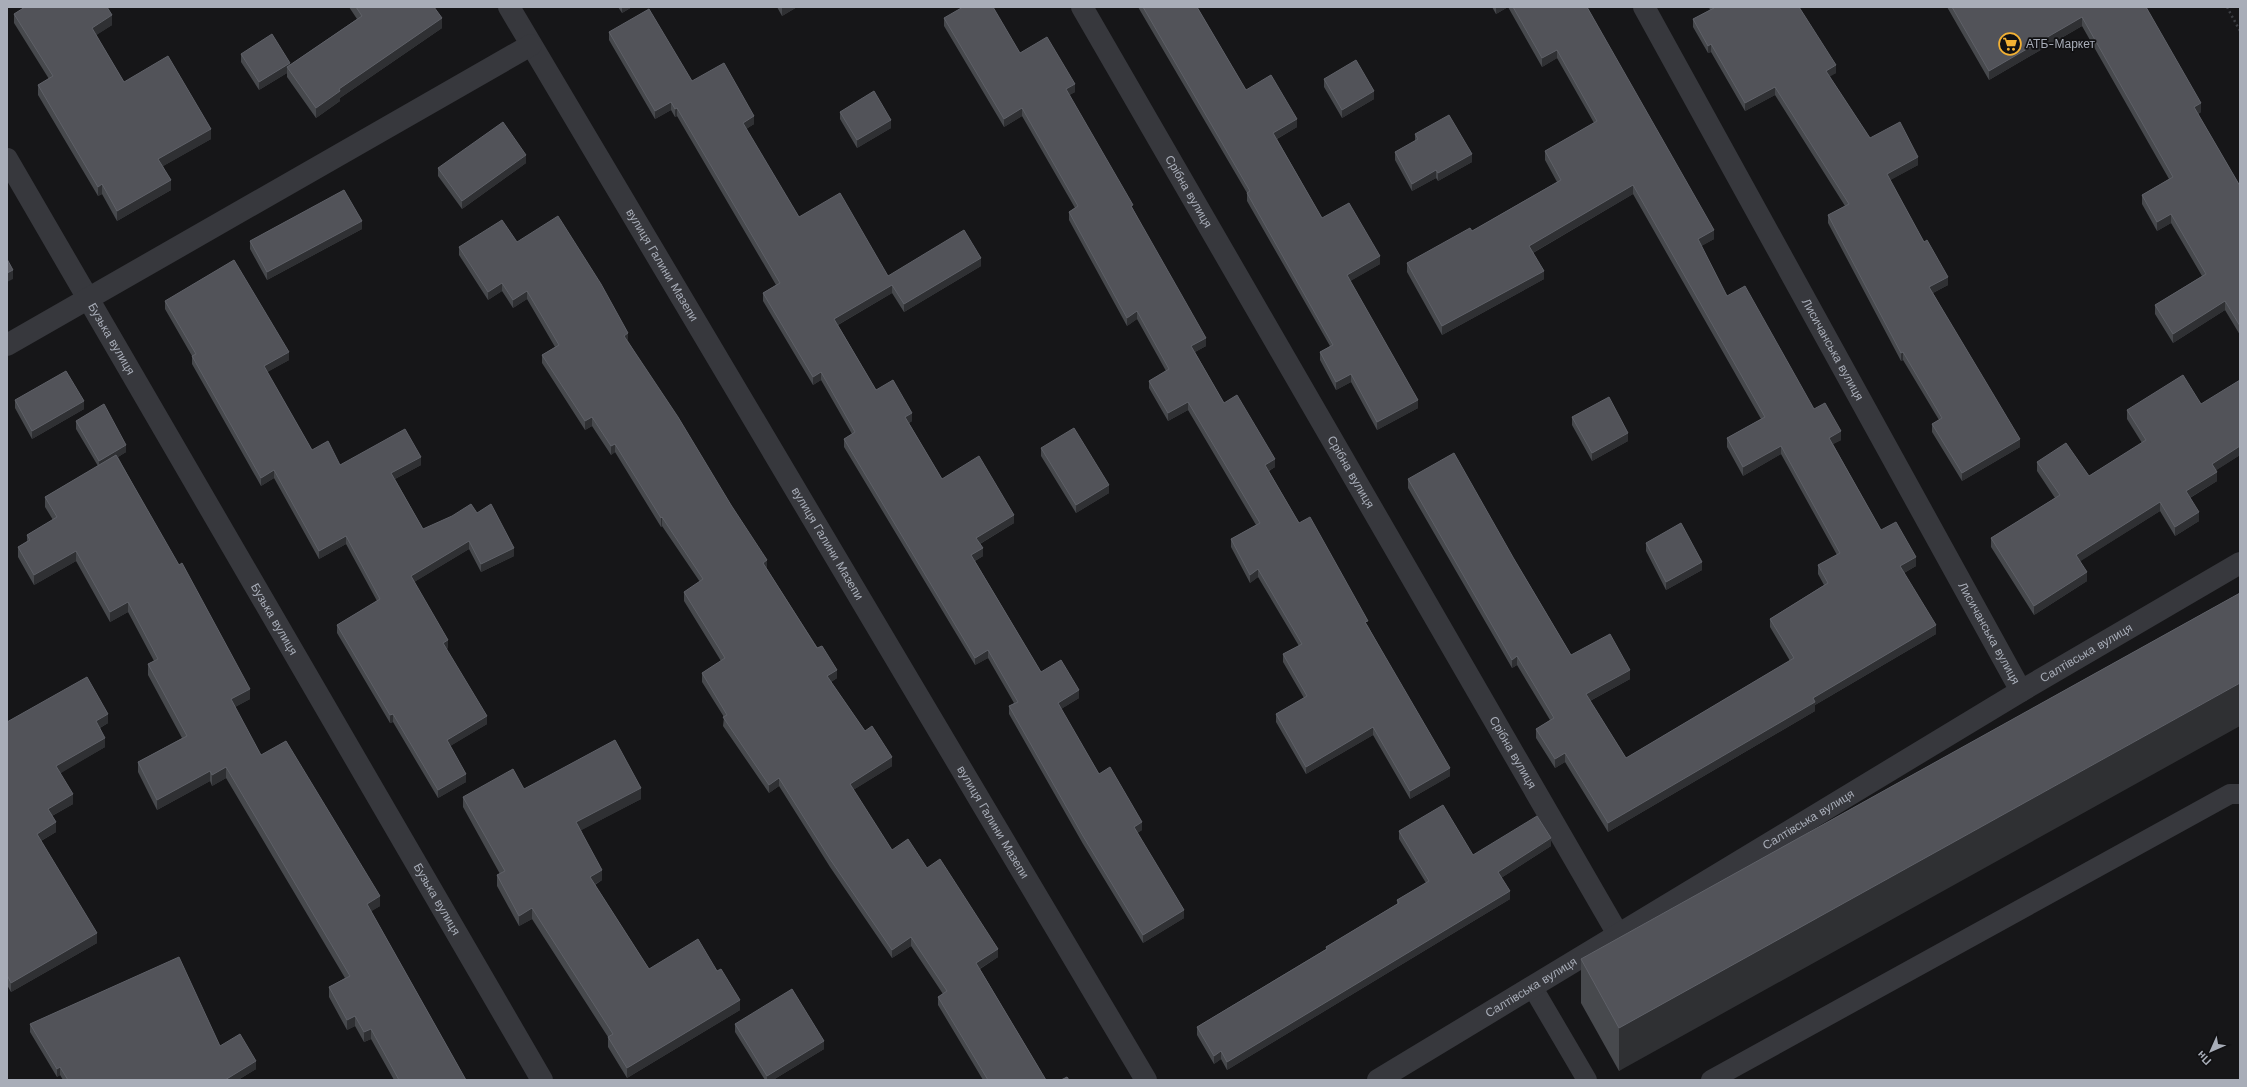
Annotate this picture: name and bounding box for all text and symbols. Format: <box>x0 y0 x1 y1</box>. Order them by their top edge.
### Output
supermarket icon: АТБ-Маркет <box>1997 31 2023 57</box>
place label: АТБ-Маркет <box>2026 37 2096 51</box>
street label: Срібна вулиця <box>1162 153 1215 230</box>
street label: вулиця Галини Мазепи <box>623 206 701 324</box>
street label: Лисичанська вулиця <box>1799 296 1866 403</box>
street label: Бузька вулиця <box>85 300 138 377</box>
street label: Срібна вулиця <box>1324 433 1377 511</box>
street label: вулиця Галини Мазепи <box>789 485 866 602</box>
street label: Лисичанська вулиця <box>1955 580 2023 687</box>
street label: Бузька вулиця <box>248 581 301 657</box>
street label: Салтівська вулиця <box>2038 621 2135 685</box>
street label: Срібна вулиця <box>1486 714 1539 791</box>
street label: вулиця Галини Мазепи <box>954 763 1032 881</box>
street label: Салтівська вулиця <box>1760 787 1857 853</box>
street label: Бузька вулиця <box>411 861 463 938</box>
street label: Салтівська вулиця <box>1483 954 1579 1020</box>
north arrow <box>2191 1031 2231 1071</box>
text: Пн <box>2195 1048 2214 1067</box>

